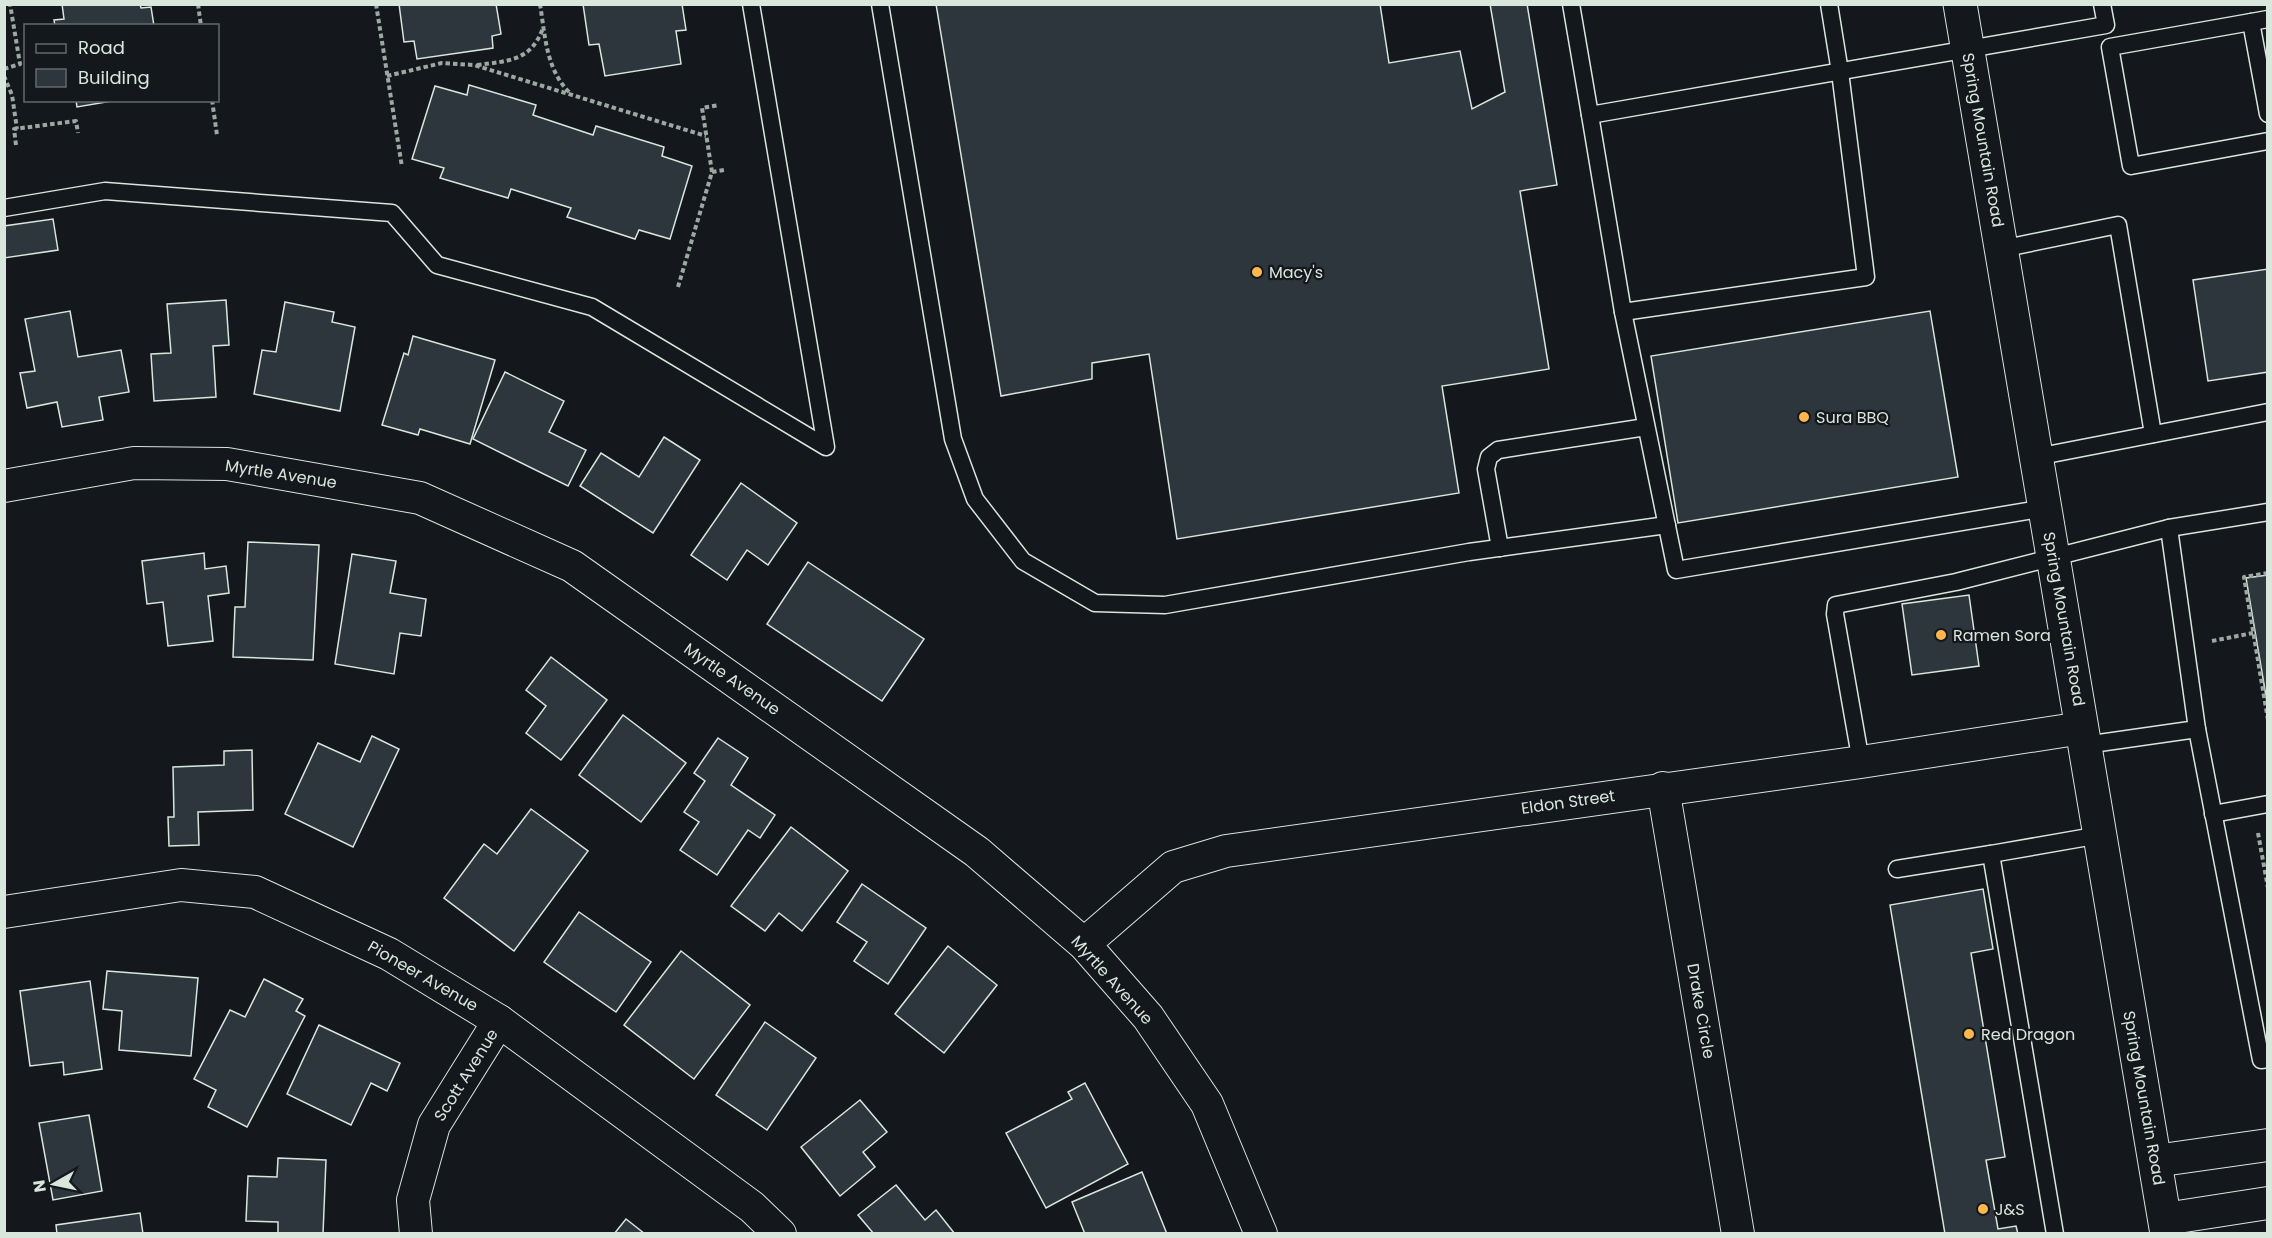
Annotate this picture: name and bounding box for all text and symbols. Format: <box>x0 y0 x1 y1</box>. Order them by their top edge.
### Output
legend <box>24 24 219 102</box>
text: Road <box>78 35 125 60</box>
street label: Spring Mountain Road <box>1956 51 2010 229</box>
text: Building <box>78 65 150 90</box>
place label: Macy's <box>1269 261 1323 284</box>
marker: Macy's <box>1250 265 1264 279</box>
place label: Sura BBQ <box>1816 406 1889 429</box>
marker: Sura BBQ <box>1797 410 1811 424</box>
street label: Myrtle Avenue <box>223 454 339 494</box>
street label: Spring Mountain Road <box>2037 530 2091 708</box>
place label: Ramen Sora <box>1953 624 2051 647</box>
marker: Ramen Sora <box>1934 628 1948 642</box>
street label: Myrtle Avenue <box>679 637 785 721</box>
street label: Eldon Street <box>1520 784 1617 820</box>
street label: Myrtle Avenue <box>1066 930 1158 1030</box>
street label: Pioneer Avenue <box>364 935 482 1017</box>
street label: Drake Circle <box>1681 962 1721 1061</box>
street label: Spring Mountain Road <box>2117 1009 2171 1187</box>
place label: Red Dragon <box>1981 1023 2075 1046</box>
street label: Scott Avenue <box>428 1024 504 1126</box>
marker: Red Dragon <box>1962 1027 1976 1041</box>
north arrow <box>24 1154 84 1214</box>
text: N <box>27 1179 52 1194</box>
place label: J&S <box>1995 1198 2025 1221</box>
marker: J&S <box>1976 1202 1990 1216</box>

